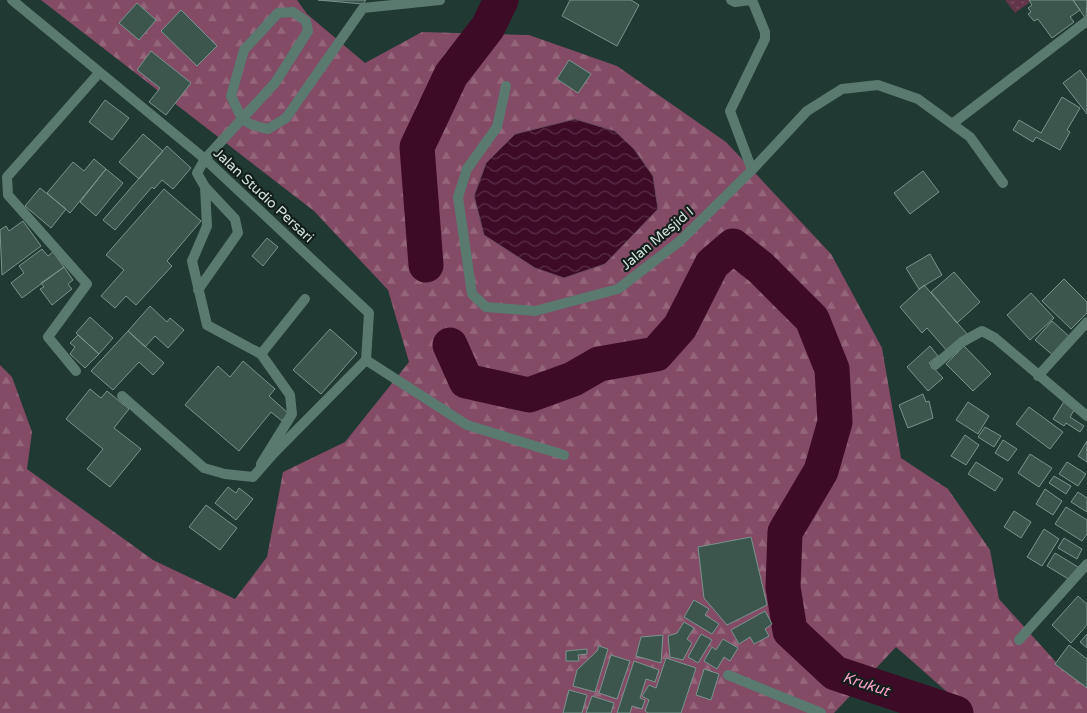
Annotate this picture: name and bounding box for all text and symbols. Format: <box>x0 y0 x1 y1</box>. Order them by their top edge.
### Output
street label: Jalan Studio Persari <box>210 145 317 246</box>
street label: Jalan Mesjid I <box>618 203 697 274</box>
water label: Krukut <box>840 668 894 701</box>

